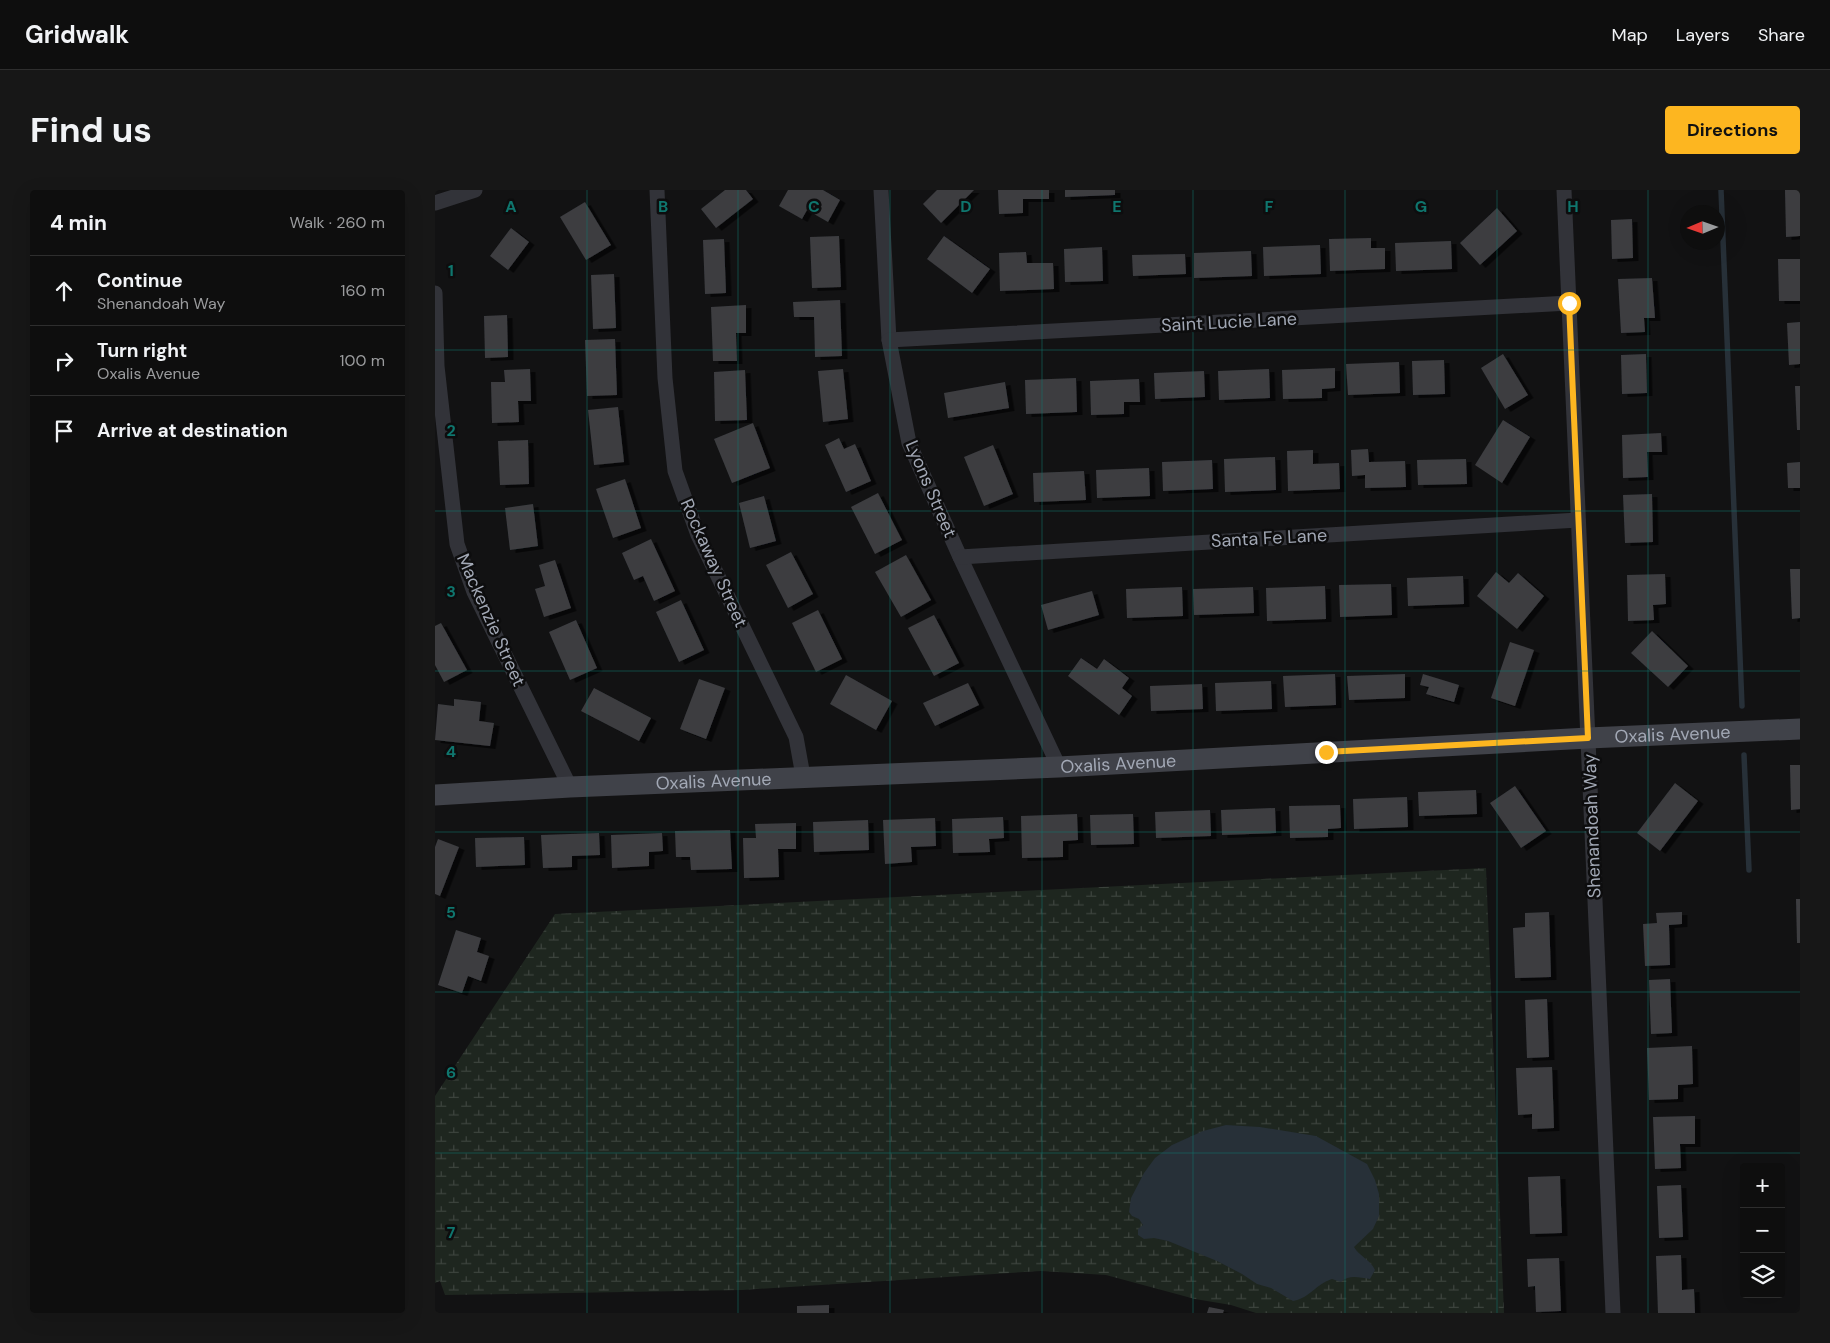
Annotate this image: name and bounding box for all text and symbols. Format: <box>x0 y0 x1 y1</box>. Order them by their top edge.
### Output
text: Gridwalk <box>25 19 129 50</box>
text: Map <box>1612 23 1648 47</box>
text: Layers <box>1676 23 1730 47</box>
text: Share <box>1758 23 1805 47</box>
button: Directions <box>1665 106 1800 154</box>
text: Find us <box>30 107 152 153</box>
text: A <box>505 196 517 217</box>
text: B <box>658 196 668 217</box>
text: C <box>808 196 820 217</box>
text: D <box>960 196 972 217</box>
text: E <box>1112 196 1122 217</box>
text: F <box>1265 196 1274 217</box>
text: G <box>1415 196 1427 217</box>
text: H <box>1567 196 1579 217</box>
north arrow <box>1680 205 1725 250</box>
text: 4 min <box>50 209 107 237</box>
text: Walk · 260 m <box>290 212 385 233</box>
text: 1 <box>448 260 454 281</box>
text: Continue <box>97 268 183 293</box>
icon: ahead <box>50 277 78 305</box>
text: 160 m <box>341 280 385 301</box>
route start <box>1558 292 1581 315</box>
text: Shenandoah Way <box>97 293 225 314</box>
street label: Saint Lucie Lane <box>1160 306 1298 338</box>
text: Turn right <box>97 338 187 363</box>
icon: right <box>50 347 78 375</box>
text: 100 m <box>340 350 385 371</box>
text: Oxalis Avenue <box>97 363 200 384</box>
icon: arrive <box>50 417 78 445</box>
text: Arrive at destination <box>97 418 288 443</box>
text: 2 <box>446 420 456 441</box>
street label: Lyons Street <box>900 437 962 541</box>
street label: Rockaway Street <box>675 495 753 631</box>
street label: Santa Fe Lane <box>1210 523 1328 553</box>
street label: Mackenzie Street <box>451 550 531 690</box>
text: 3 <box>446 581 456 602</box>
street label: Oxalis Avenue <box>1614 720 1731 749</box>
text: 4 <box>446 741 456 762</box>
route end <box>1315 741 1338 764</box>
street label: Oxalis Avenue <box>1060 749 1177 779</box>
street label: Shenandoah Way <box>1577 753 1607 899</box>
street label: Oxalis Avenue <box>655 767 772 795</box>
text: 5 <box>446 902 456 923</box>
text: 6 <box>446 1062 456 1083</box>
map controls <box>1740 1163 1785 1298</box>
button: + <box>1740 1163 1785 1208</box>
button: − <box>1740 1208 1785 1253</box>
text: 7 <box>447 1222 456 1243</box>
button: layers <box>1740 1253 1785 1298</box>

